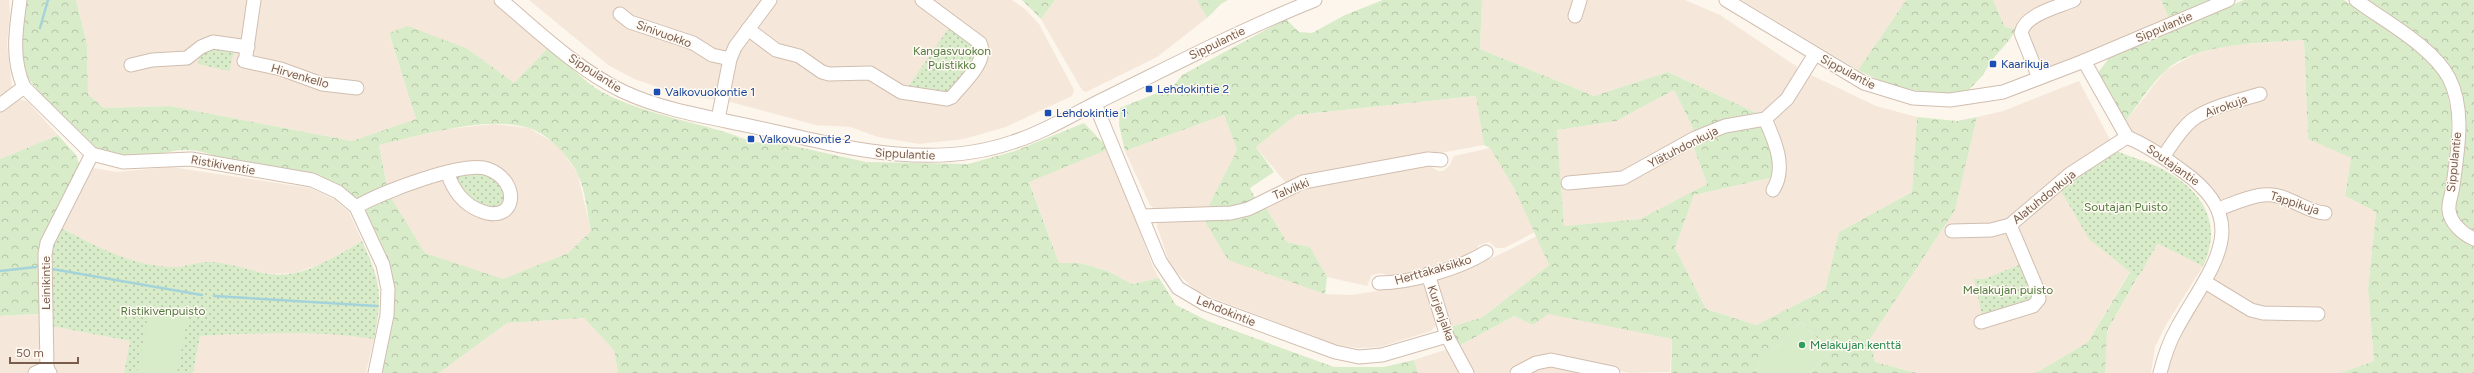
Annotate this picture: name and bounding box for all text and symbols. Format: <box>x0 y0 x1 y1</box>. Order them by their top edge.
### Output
street label: Sippulantie <box>2133 9 2195 45</box>
street label: Sinivuokko <box>634 18 694 51</box>
street label: Sippulantie <box>1187 23 1248 63</box>
park label: Kangasvuokon Puistikko <box>913 44 991 72</box>
street label: Sippulantie <box>566 51 624 96</box>
street label: Sippulantie <box>1818 52 1878 93</box>
place label: Kaarikuja <box>2001 57 2049 71</box>
marker: Kaarikuja <box>1988 59 1998 69</box>
street label: Hirvenkello <box>269 61 331 91</box>
place label: Lehdokintie 2 <box>1157 82 1229 96</box>
marker: Lehdokintie 2 <box>1144 84 1154 94</box>
place label: Valkovuokontie 1 <box>665 85 755 99</box>
marker: Valkovuokontie 1 <box>652 87 662 97</box>
street label: Airokuja <box>2203 92 2249 120</box>
place label: Lehdokintie 1 <box>1056 106 1127 120</box>
marker: Lehdokintie 1 <box>1043 108 1053 118</box>
street label: Ylätuhdonkuja <box>1646 123 1720 171</box>
street label: Sippulantie <box>2444 131 2464 193</box>
place label: Valkovuokontie 2 <box>759 132 851 146</box>
marker: Valkovuokontie 2 <box>746 134 756 144</box>
street label: Soutajantie <box>2144 142 2203 189</box>
street label: Sippulantie <box>874 145 936 163</box>
street label: Ristikiventie <box>190 152 257 178</box>
street label: Alatuhdonkuja <box>2010 167 2078 227</box>
street label: Talvikki <box>1271 175 1311 203</box>
street label: Tappikuja <box>2269 188 2321 218</box>
park label: Soutajan Puisto <box>2084 200 2168 214</box>
street label: Herttakaksikko <box>1393 252 1473 288</box>
street label: Leinikintie <box>39 255 53 310</box>
street label: Kurjenjalka <box>1424 283 1458 343</box>
park label: Melakujan puisto <box>1963 283 2053 297</box>
street label: Lehdokintie <box>1194 293 1258 329</box>
park label: Ristikivenpuisto <box>121 304 205 318</box>
place label: Melakujan kenttä <box>1810 338 1901 352</box>
scale bar <box>10 339 78 365</box>
marker: Melakujan kenttä <box>1797 340 1807 350</box>
text: 50 m <box>16 346 44 360</box>

